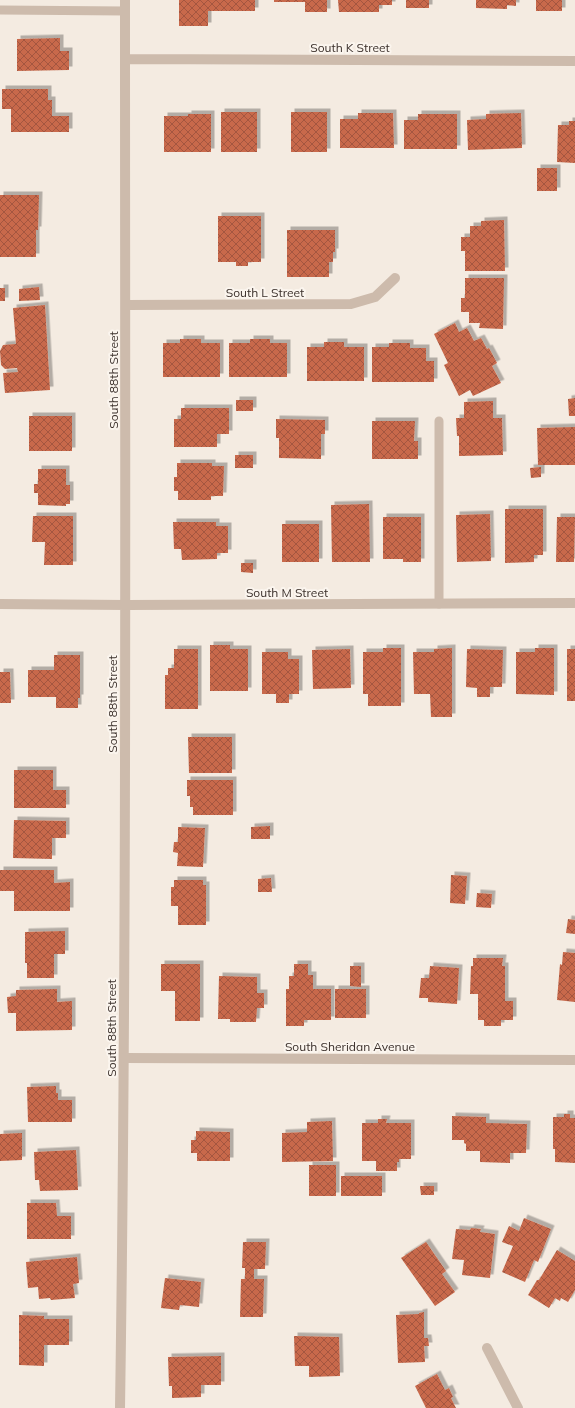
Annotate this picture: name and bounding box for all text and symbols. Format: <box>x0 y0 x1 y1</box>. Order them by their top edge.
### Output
street label: South K Street <box>310 40 390 55</box>
street label: South L Street <box>226 285 304 300</box>
street label: South 88th Street <box>106 331 121 429</box>
street label: South M Street <box>246 585 328 600</box>
street label: South 88th Street <box>105 655 120 753</box>
street label: South 88th Street <box>104 979 119 1077</box>
street label: South Sheridan Avenue <box>285 1039 415 1054</box>

